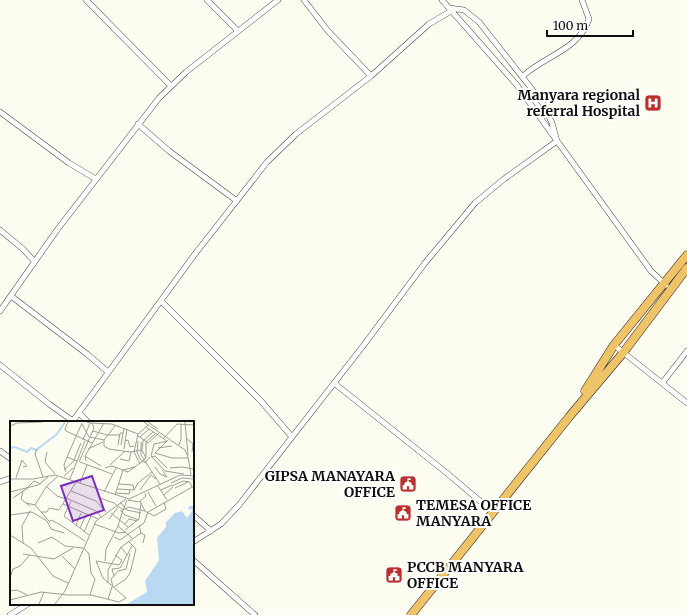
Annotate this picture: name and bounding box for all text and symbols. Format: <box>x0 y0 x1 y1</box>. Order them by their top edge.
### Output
scale bar <box>547 12 633 38</box>
text: 100 m <box>553 18 588 33</box>
place label: Manyara regional referral Hospital <box>518 86 640 120</box>
hospital icon: Manyara regional referral Hospital <box>643 93 663 113</box>
inset map <box>10 421 194 605</box>
place label: GIPSA MANAYARA OFFICE <box>265 467 396 501</box>
public building icon: GIPSA MANAYARA OFFICE <box>398 474 418 494</box>
place label: TEMESA OFFICE MANYARA <box>416 496 531 530</box>
public building icon: TEMESA OFFICE MANYARA <box>393 503 413 523</box>
place label: PCCB MANYARA OFFICE <box>407 558 524 592</box>
public building icon: PCCB MANYARA OFFICE <box>384 565 404 585</box>

